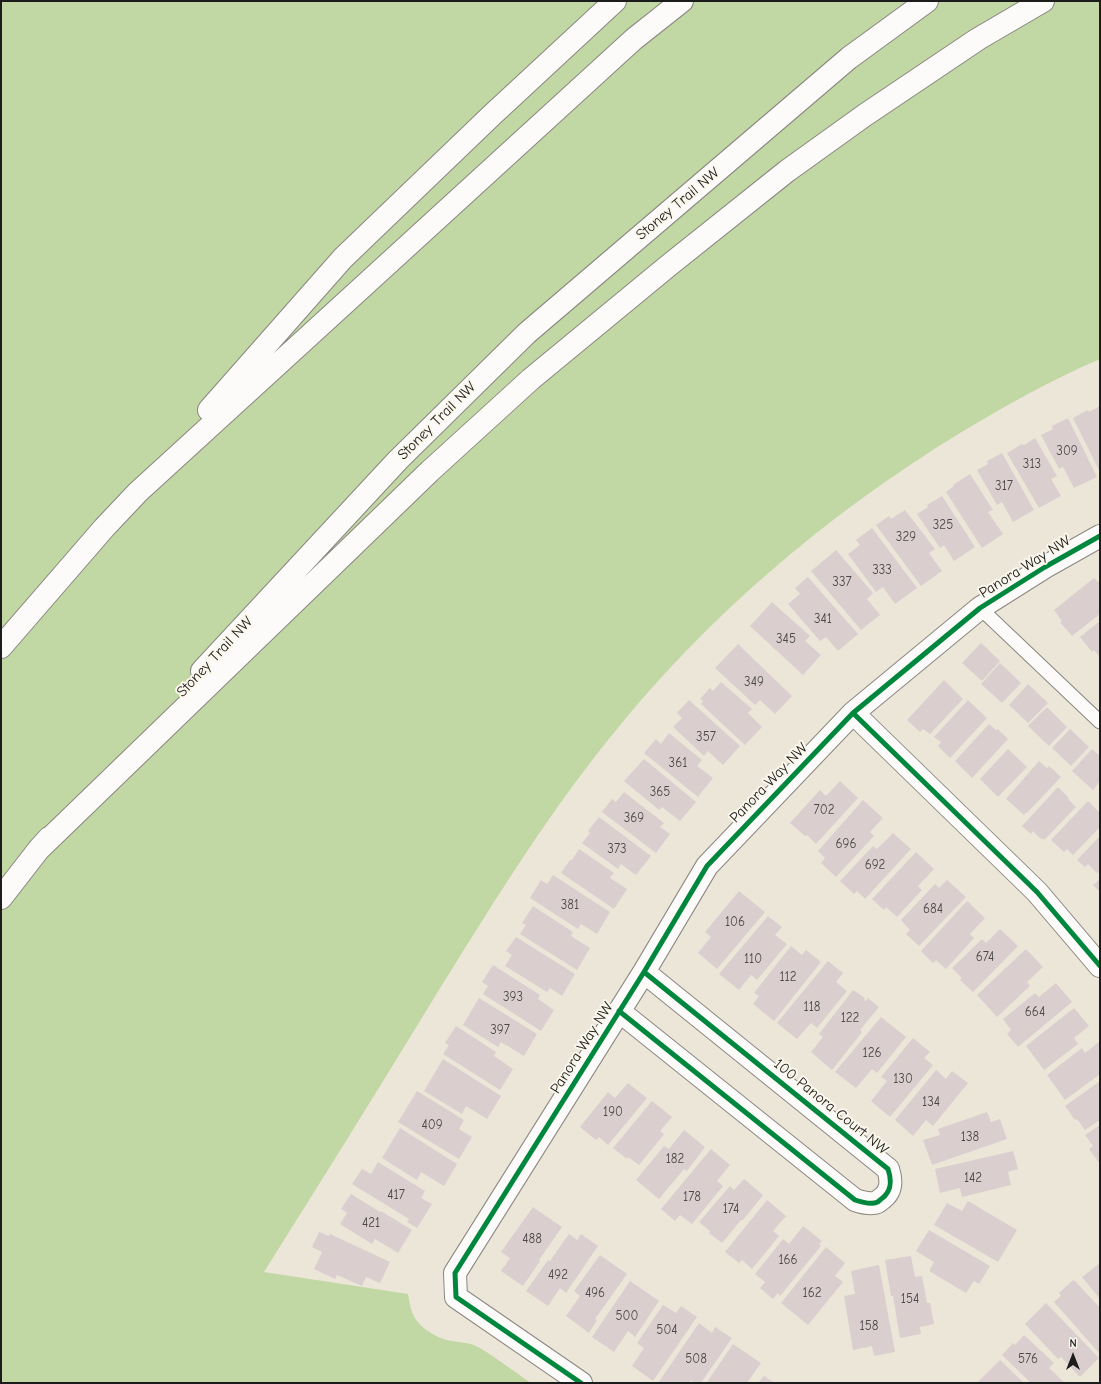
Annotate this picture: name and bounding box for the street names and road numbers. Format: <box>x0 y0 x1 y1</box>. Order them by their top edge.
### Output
street label: Stoney Trail NW <box>633 164 723 244</box>
street label: Stoney Trail NW <box>394 378 480 464</box>
street label: Panora Way NW <box>976 532 1074 602</box>
street label: Stoney Trail NW <box>173 613 257 701</box>
street label: Panora Way NW <box>726 739 812 827</box>
street label: Panora Way NW <box>547 999 617 1097</box>
street label: 100 Panora Court NW <box>770 1055 892 1159</box>

